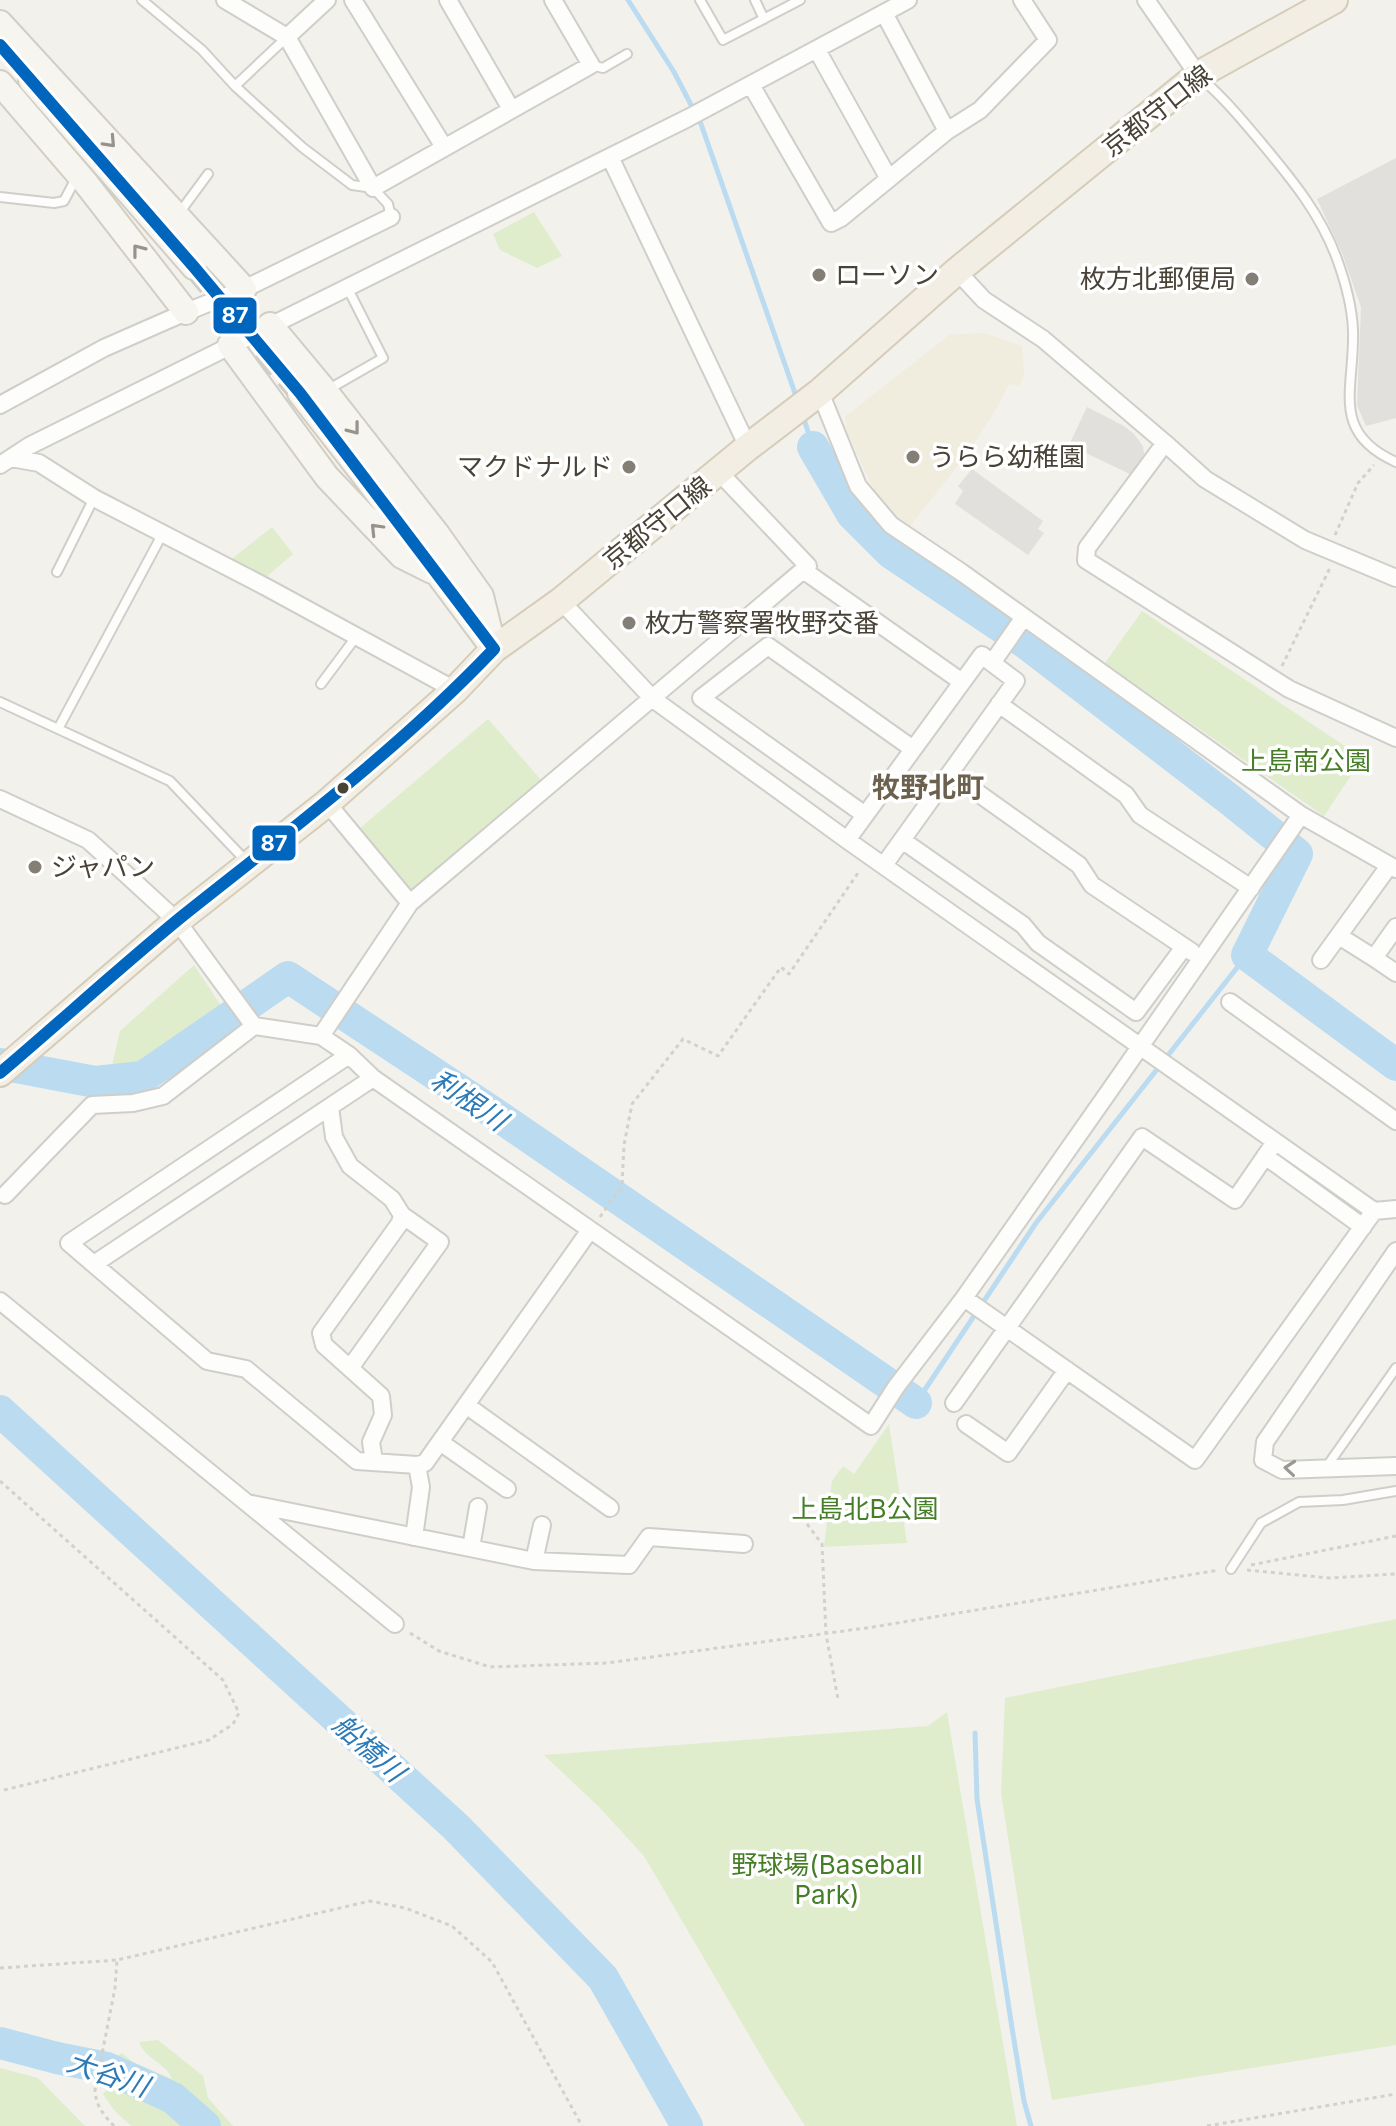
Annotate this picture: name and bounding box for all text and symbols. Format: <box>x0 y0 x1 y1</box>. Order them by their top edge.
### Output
street label: 京都守口線 <box>1096 58 1217 163</box>
one-way arrow <box>100 133 114 148</box>
one-way arrow <box>133 245 148 259</box>
place label: ローソン <box>835 259 939 290</box>
place label: 枚方北郵便局 <box>1080 263 1236 294</box>
marker: ローソン <box>810 266 828 284</box>
marker: 枚方北郵便局 <box>1243 270 1261 288</box>
line badge: 87 <box>212 296 258 335</box>
text: 87 <box>221 302 249 328</box>
one-way arrow <box>345 420 359 435</box>
place label: うらら幼稚園 <box>929 441 1085 472</box>
marker: うらら幼稚園 <box>904 448 922 466</box>
place label: マクドナルド <box>457 451 613 482</box>
marker: マクドナルド <box>620 458 638 476</box>
street label: 京都守口線 <box>596 470 717 576</box>
one-way arrow <box>372 523 386 538</box>
place label: 枚方警察署牧野交番 <box>645 607 879 638</box>
marker: 枚方警察署牧野交番 <box>620 614 638 632</box>
park label: 上島南公園 <box>1241 745 1371 776</box>
district label: 牧野北町 <box>872 770 984 804</box>
unlabelled marker <box>335 780 351 796</box>
line badge: 87 <box>251 824 297 862</box>
text: 87 <box>260 830 288 856</box>
place label: ジャパン <box>51 851 155 882</box>
marker: ジャパン <box>26 858 44 876</box>
water label: 利根川 <box>425 1062 516 1139</box>
one-way arrow <box>1284 1460 1297 1477</box>
park label: 上島北B公園 <box>791 1493 939 1524</box>
water label: 船橋川 <box>326 1707 414 1791</box>
park label: 野球場(Baseball Park) <box>731 1849 923 1910</box>
water label: 大谷川 <box>63 2044 156 2105</box>

